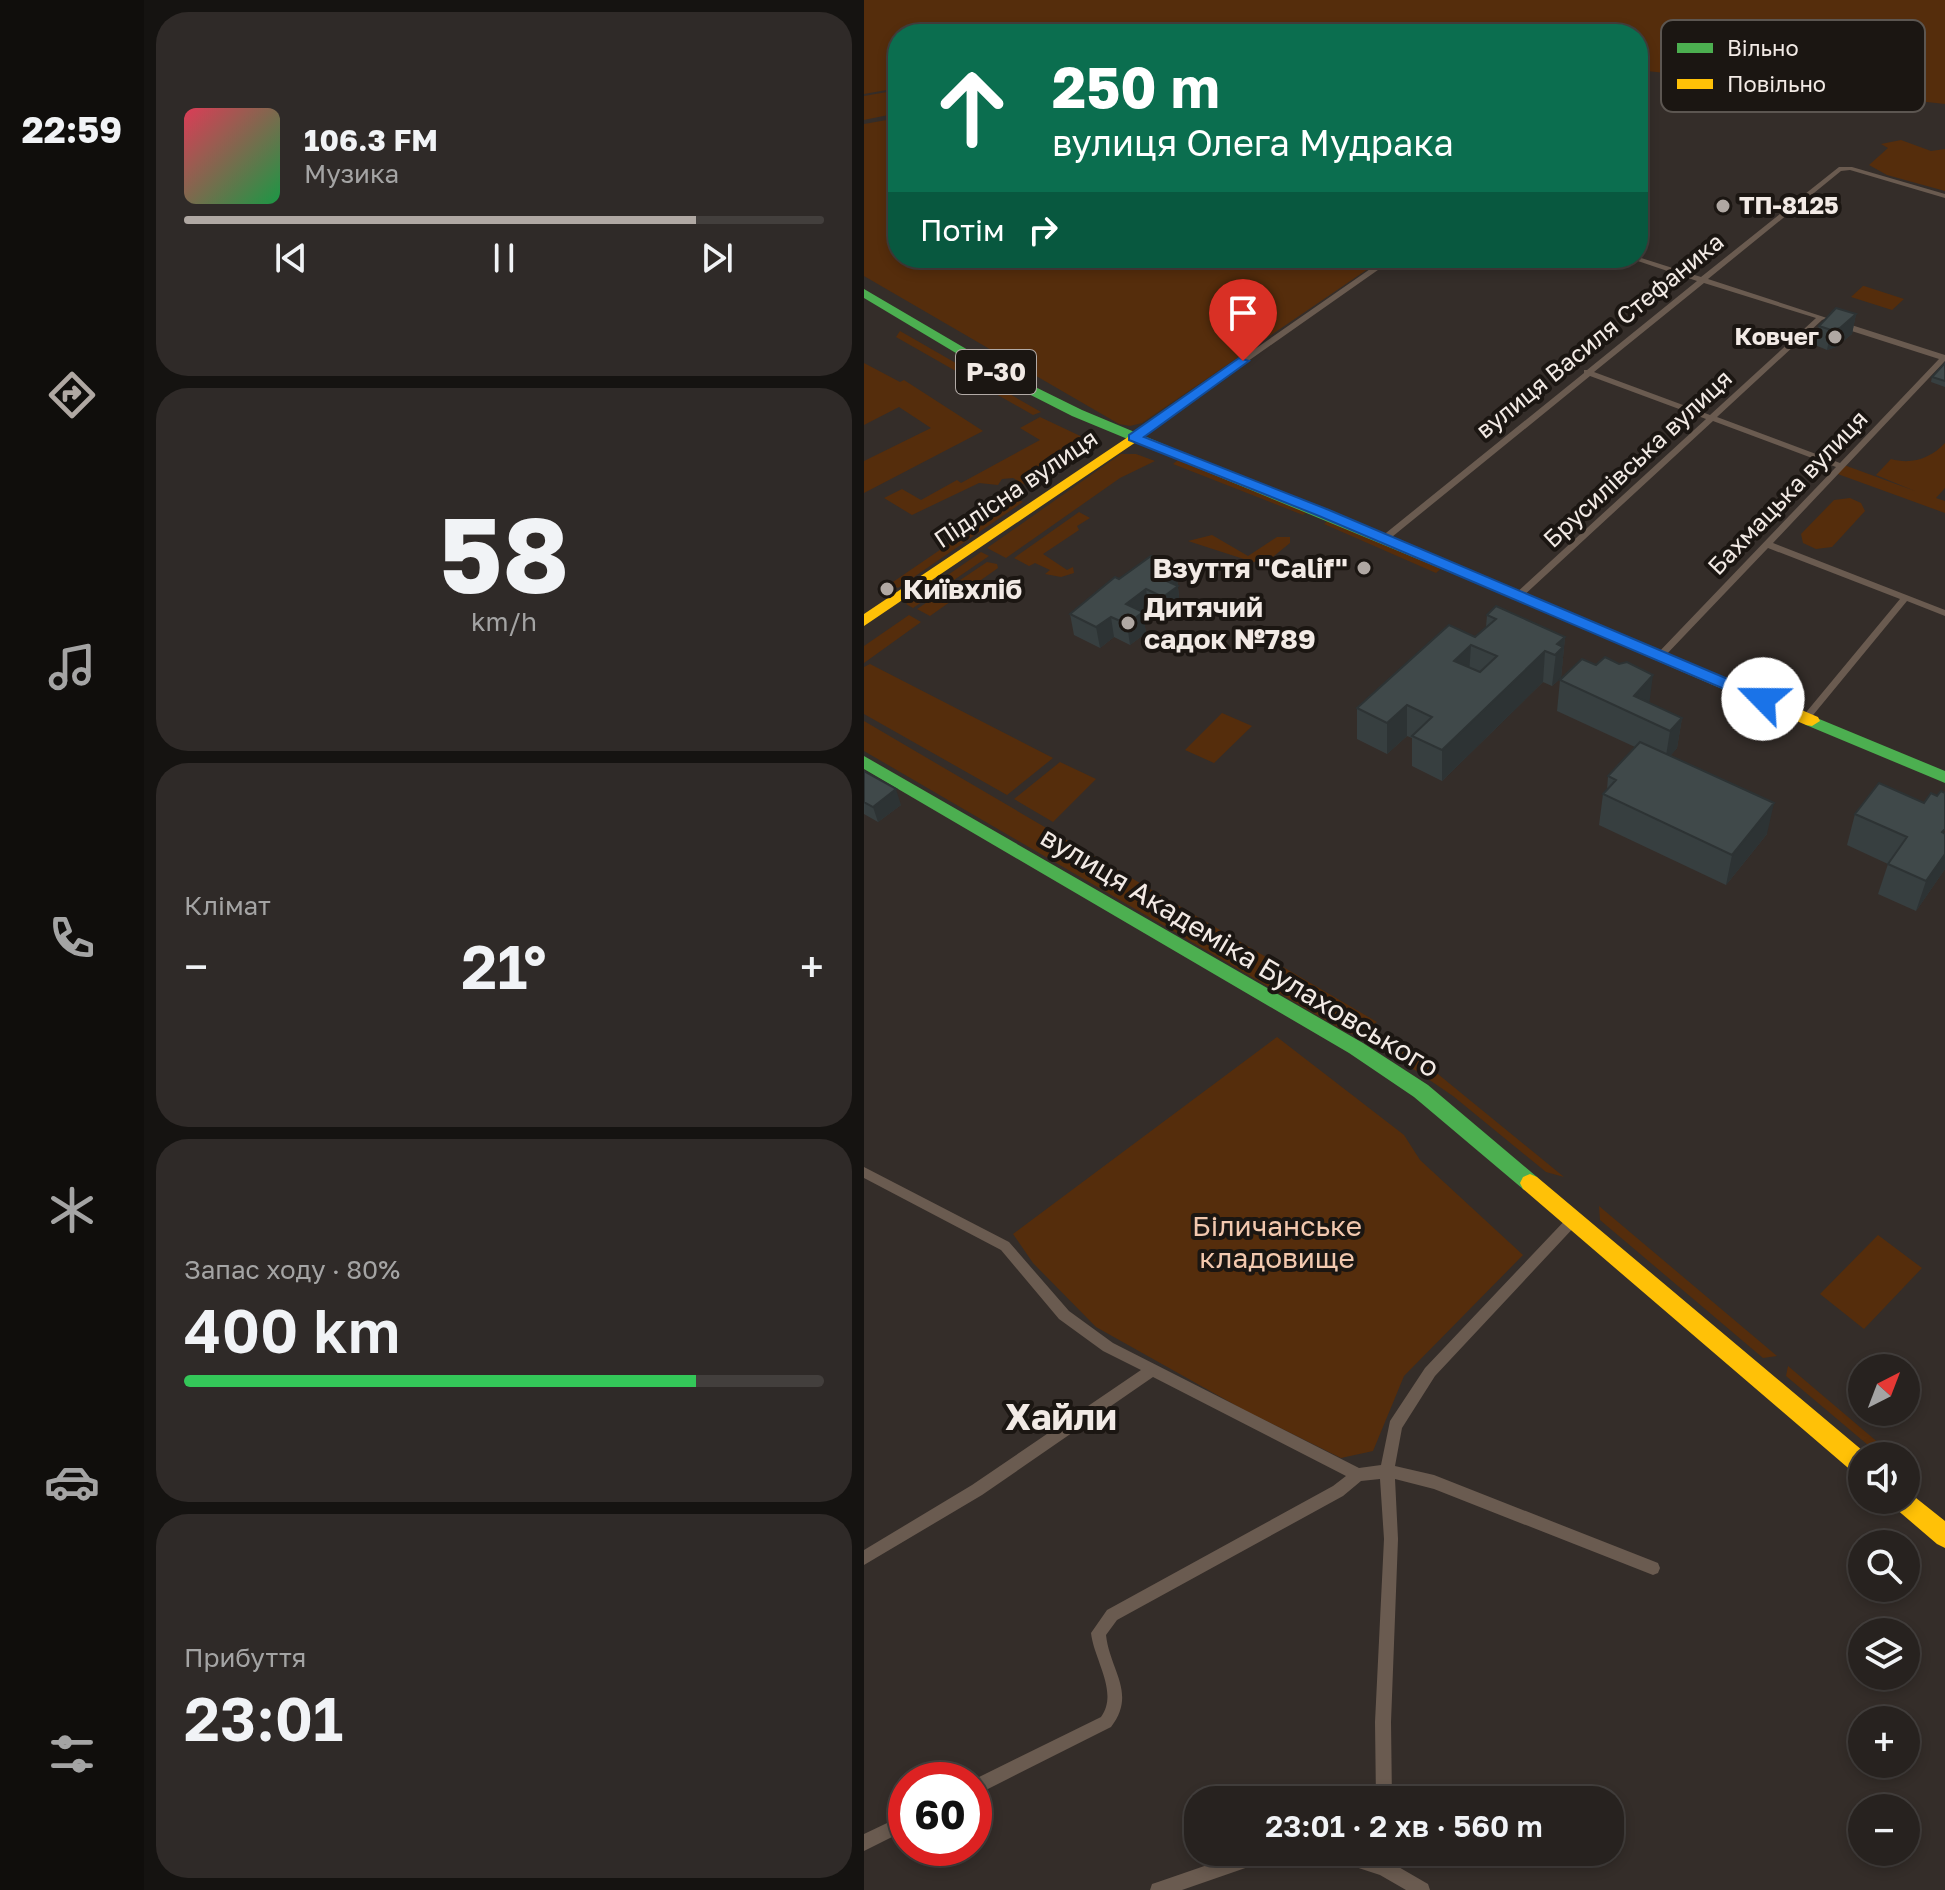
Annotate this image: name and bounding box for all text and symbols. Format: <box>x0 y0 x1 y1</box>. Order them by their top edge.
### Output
legend <box>1661 20 1925 112</box>
text: Вільно <box>1727 34 1799 61</box>
text: 250 m <box>1052 53 1220 120</box>
icon: ahead <box>920 56 1024 160</box>
text: Повільно <box>1727 70 1826 97</box>
text: 22:59 <box>22 108 122 151</box>
text: вулиця Олега Мудрака <box>1052 121 1454 164</box>
text: 106.3 FM <box>304 122 438 158</box>
text: Музика <box>304 158 399 189</box>
place label: ТП-8125 <box>1739 190 1839 219</box>
marker: ТП-8125 <box>1714 197 1732 215</box>
icon: right <box>1021 208 1065 252</box>
text: Потім <box>920 212 1005 248</box>
street label: вулиця Василя Стефаника <box>1469 226 1729 444</box>
icon: previous <box>269 236 313 280</box>
icon: pause <box>482 236 526 280</box>
icon: next <box>695 236 739 280</box>
pin <box>1209 279 1277 361</box>
icon: arrive <box>1221 291 1265 335</box>
place label: Ковчег <box>1734 321 1819 350</box>
marker: Ковчег <box>1826 328 1844 346</box>
road number: Р-30 <box>956 350 1036 394</box>
street label: Брусилівська вулиця <box>1537 363 1737 553</box>
icon: directions <box>44 367 100 423</box>
street label: Бахмацька вулиця <box>1701 404 1873 580</box>
street label: Підлісна вулиця <box>928 422 1102 553</box>
text: 58 <box>439 491 569 616</box>
place label: Взуття "Calif" <box>1152 551 1348 584</box>
marker: Взуття "Calif" <box>1355 559 1373 577</box>
place label: Київхліб <box>903 572 1022 605</box>
marker: Київхліб <box>878 580 896 598</box>
place label: Дитячий садок №789 <box>1144 590 1316 655</box>
text: km/h <box>471 606 537 637</box>
marker: Дитячий садок №789 <box>1119 614 1137 632</box>
icon: music <box>44 639 100 695</box>
position arrow <box>1721 657 1805 741</box>
street label: вулиця Академіка Булаховського <box>1035 819 1445 1084</box>
text: Клімат <box>184 890 271 921</box>
icon: phone <box>44 910 100 966</box>
text: 21° <box>461 930 547 1002</box>
text: − <box>184 940 208 993</box>
text: + <box>800 940 824 993</box>
icon: climate <box>44 1182 100 1238</box>
park label: Біличанське кладовище <box>1192 1209 1362 1274</box>
text: Запас ходу · 80% <box>184 1254 400 1285</box>
text: 400 km <box>184 1294 400 1366</box>
north arrow <box>1848 1354 1920 1426</box>
map controls <box>1848 1354 1920 1866</box>
district label: Хайли <box>1005 1395 1117 1438</box>
button: sound <box>1848 1442 1920 1514</box>
icon: car <box>44 1454 100 1510</box>
button: search <box>1848 1530 1920 1602</box>
button: layers <box>1848 1618 1920 1690</box>
text: Прибуття <box>184 1642 306 1673</box>
text: 23:01 <box>184 1682 343 1754</box>
button: + <box>1848 1706 1920 1778</box>
icon: filters <box>44 1726 100 1782</box>
speed limit sign: 60 <box>888 1762 992 1866</box>
button: − <box>1848 1794 1920 1866</box>
text: 23:01 · 2 хв · 560 m <box>1265 1808 1543 1844</box>

